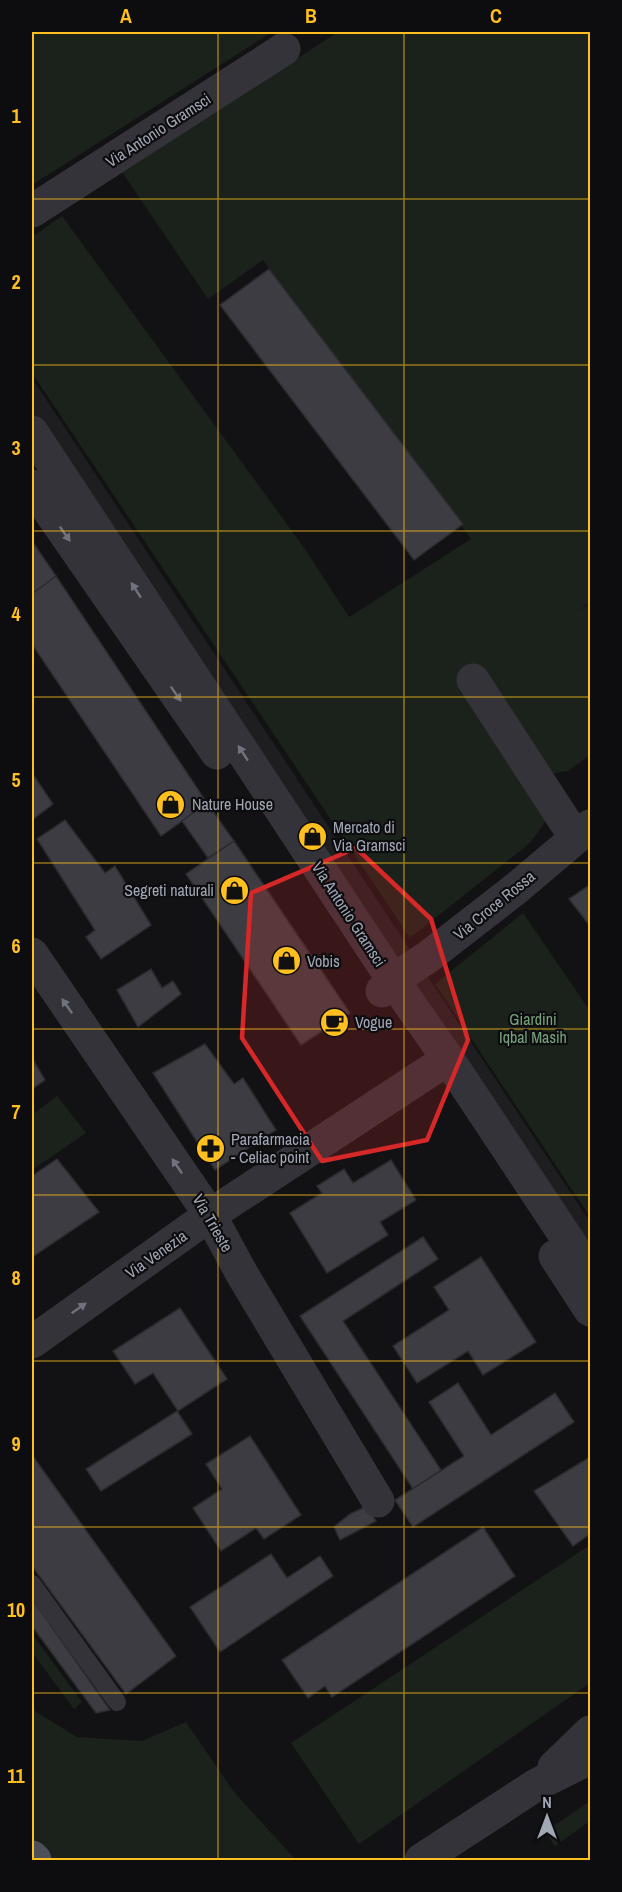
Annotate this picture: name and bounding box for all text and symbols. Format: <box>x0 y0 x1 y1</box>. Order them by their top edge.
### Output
text: A <box>120 2 132 29</box>
text: B <box>305 2 317 29</box>
text: C <box>490 2 502 29</box>
street label: Via Antonio Gramsci <box>101 88 215 172</box>
text: 1 <box>11 102 21 129</box>
text: 2 <box>11 268 21 295</box>
text: 3 <box>11 434 21 461</box>
one-way arrow <box>59 526 70 542</box>
one-way arrow <box>131 582 142 598</box>
text: 4 <box>11 600 21 627</box>
one-way arrow <box>170 686 182 702</box>
one-way arrow <box>238 745 249 761</box>
text: 5 <box>11 766 21 793</box>
shop icon: Nature House <box>155 788 187 820</box>
place label: Nature House <box>192 793 273 815</box>
place label: Mercato di Via Gramsci <box>333 816 406 856</box>
shop icon: Mercato di Via Gramsci <box>296 820 328 852</box>
street label: Via Antonio Gramsci <box>307 857 391 971</box>
street label: Via Croce Rossa <box>449 865 540 945</box>
shop icon: Segreti naturali <box>219 874 251 906</box>
place label: Segreti naturali <box>124 879 214 901</box>
text: 6 <box>11 932 21 959</box>
shop icon: Vobis <box>270 945 302 977</box>
place label: Vobis <box>307 950 340 972</box>
one-way arrow <box>61 998 73 1014</box>
cafe icon: Vogue <box>318 1006 350 1038</box>
park label: Giardini Iqbal Masih <box>499 1008 567 1048</box>
place label: Vogue <box>355 1011 392 1033</box>
text: 7 <box>11 1098 21 1125</box>
place label: Parafarmacia - Celiac point <box>231 1128 310 1168</box>
pharmacy icon: Parafarmacia - Celiac point <box>194 1132 226 1164</box>
one-way arrow <box>171 1159 183 1175</box>
street label: Via Trieste <box>188 1190 238 1256</box>
street label: Via Venezia <box>121 1224 192 1283</box>
text: 8 <box>11 1264 21 1291</box>
one-way arrow <box>72 1303 87 1315</box>
text: 9 <box>11 1430 21 1457</box>
text: 10 <box>7 1596 25 1623</box>
text: 11 <box>7 1762 26 1789</box>
north arrow <box>517 1787 577 1847</box>
text: N <box>542 1791 552 1813</box>

